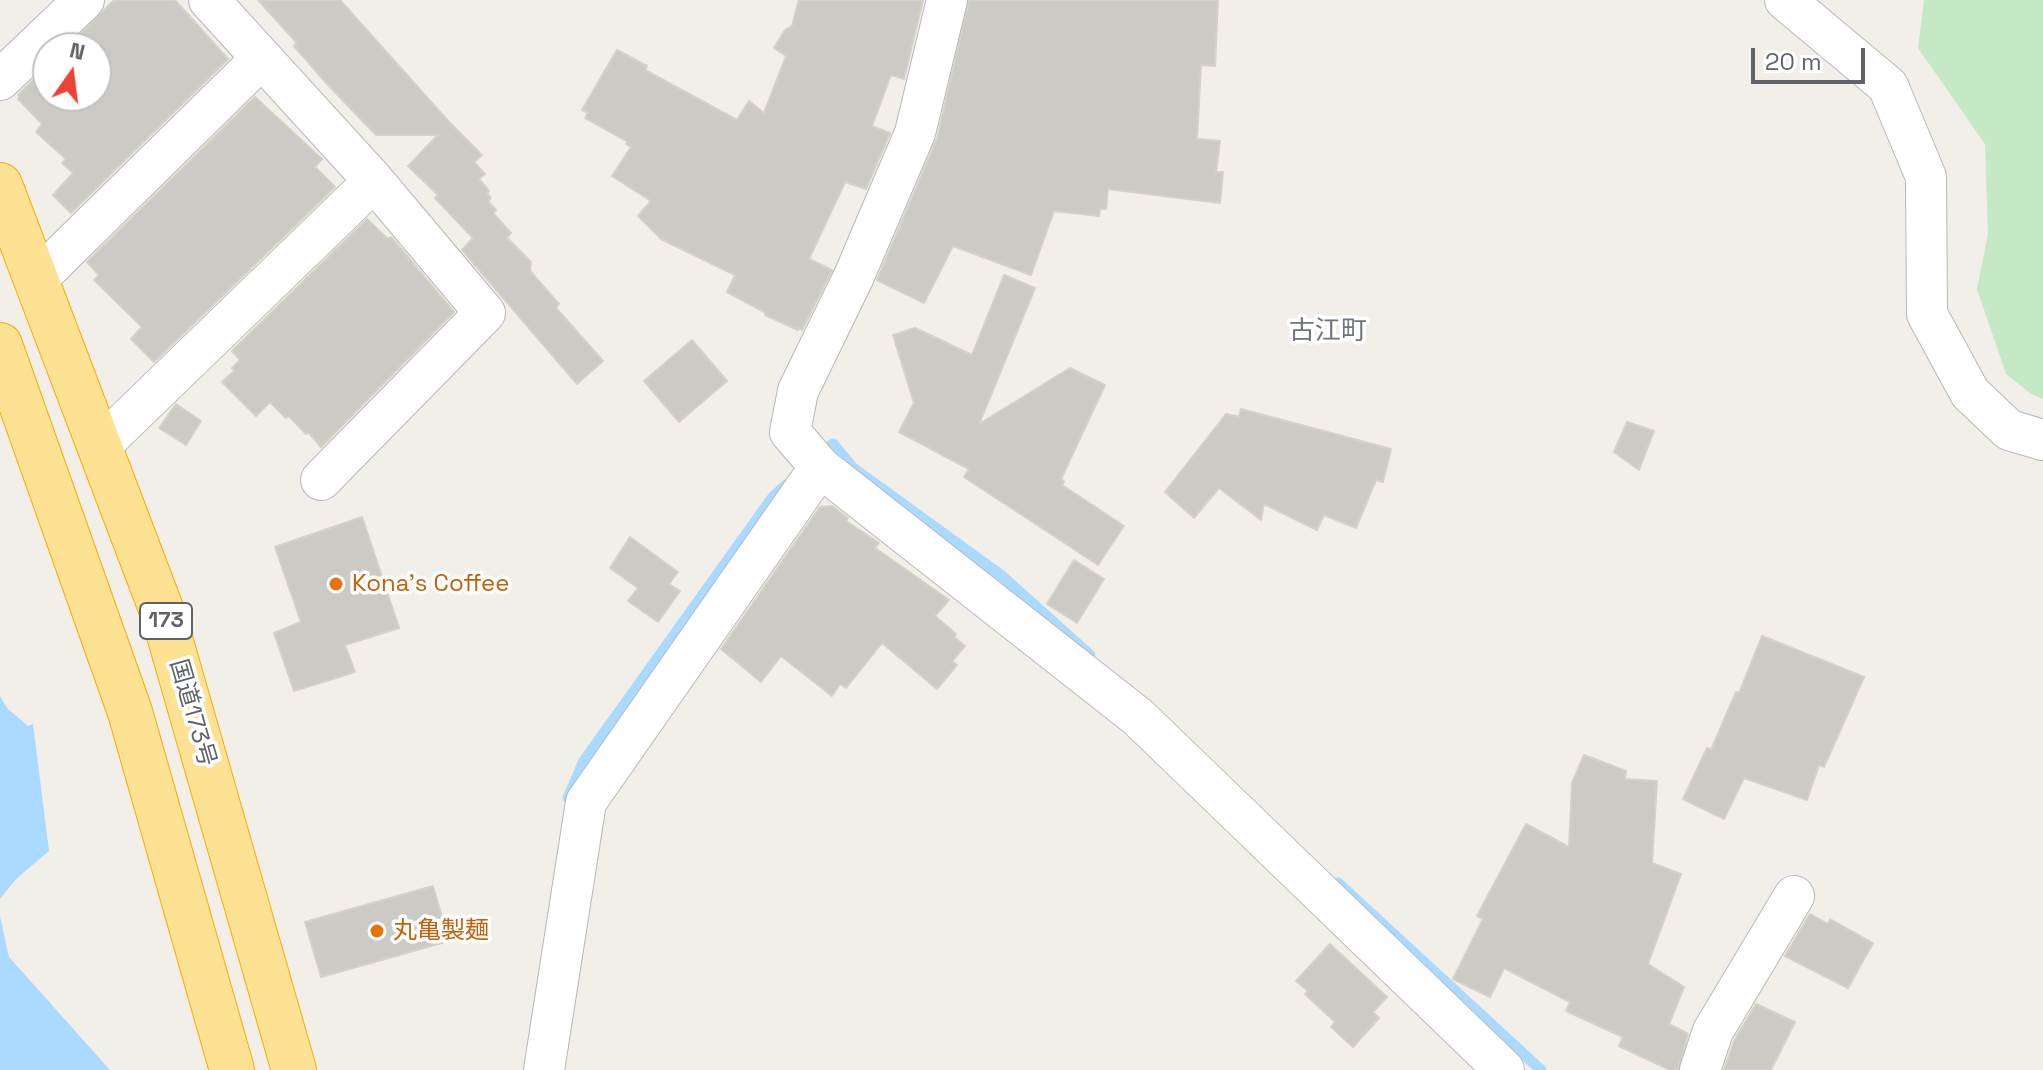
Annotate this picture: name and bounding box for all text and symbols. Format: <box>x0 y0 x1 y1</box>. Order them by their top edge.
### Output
north arrow <box>32 32 112 112</box>
scale bar <box>1755 32 1869 82</box>
text: N <box>67 35 88 66</box>
text: 20 m <box>1765 46 1822 77</box>
district label: 古江町 <box>1289 316 1367 348</box>
place label: Kona's Coffee <box>352 570 510 598</box>
marker: Kona's Coffee <box>327 575 345 593</box>
road number: 173 <box>140 603 192 639</box>
street label: 国道173号 <box>163 656 221 770</box>
place label: 丸亀製麺 <box>393 917 489 945</box>
marker: 丸亀製麺 <box>368 922 386 940</box>

